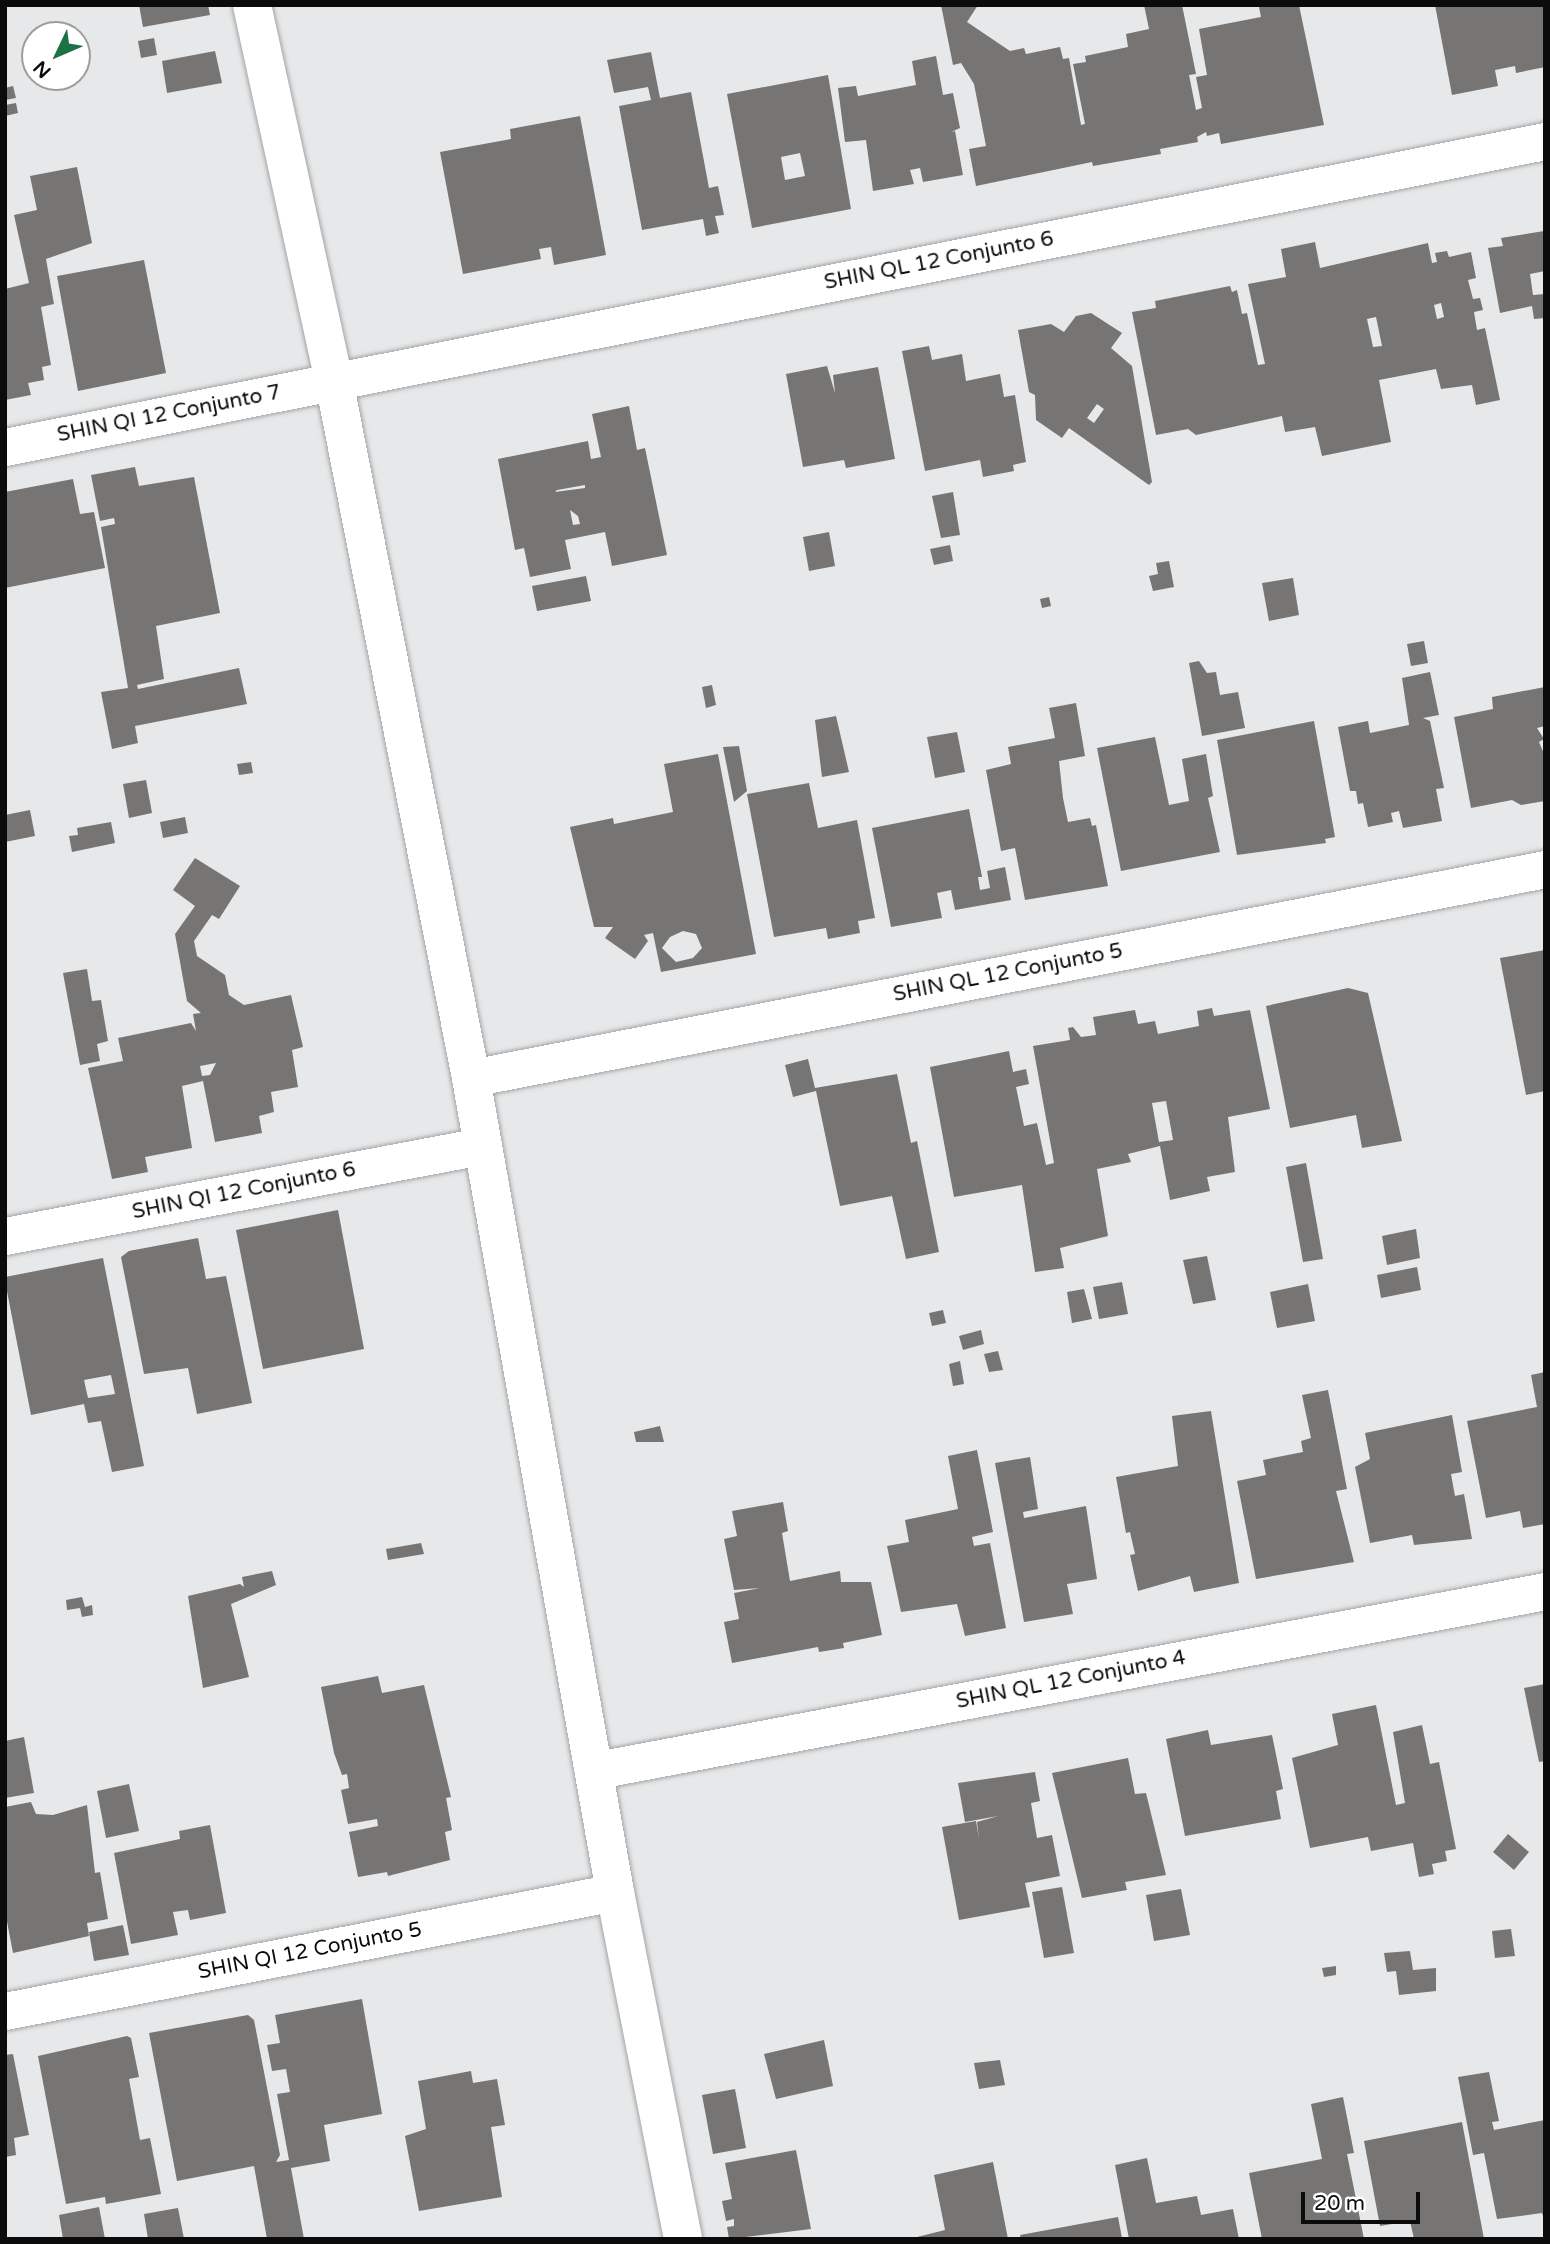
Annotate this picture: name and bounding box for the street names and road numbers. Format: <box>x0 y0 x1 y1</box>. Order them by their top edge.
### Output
street label: SHIN QL 12 Conjunto 6 <box>822 226 1056 296</box>
street label: SHIN QI 12 Conjunto 7 <box>55 380 283 448</box>
street label: SHIN QL 12 Conjunto 5 <box>891 938 1125 1008</box>
street label: SHIN QI 12 Conjunto 6 <box>130 1157 358 1225</box>
street label: SHIN QL 12 Conjunto 4 <box>954 1645 1188 1715</box>
street label: SHIN QI 12 Conjunto 5 <box>196 1917 424 1985</box>

